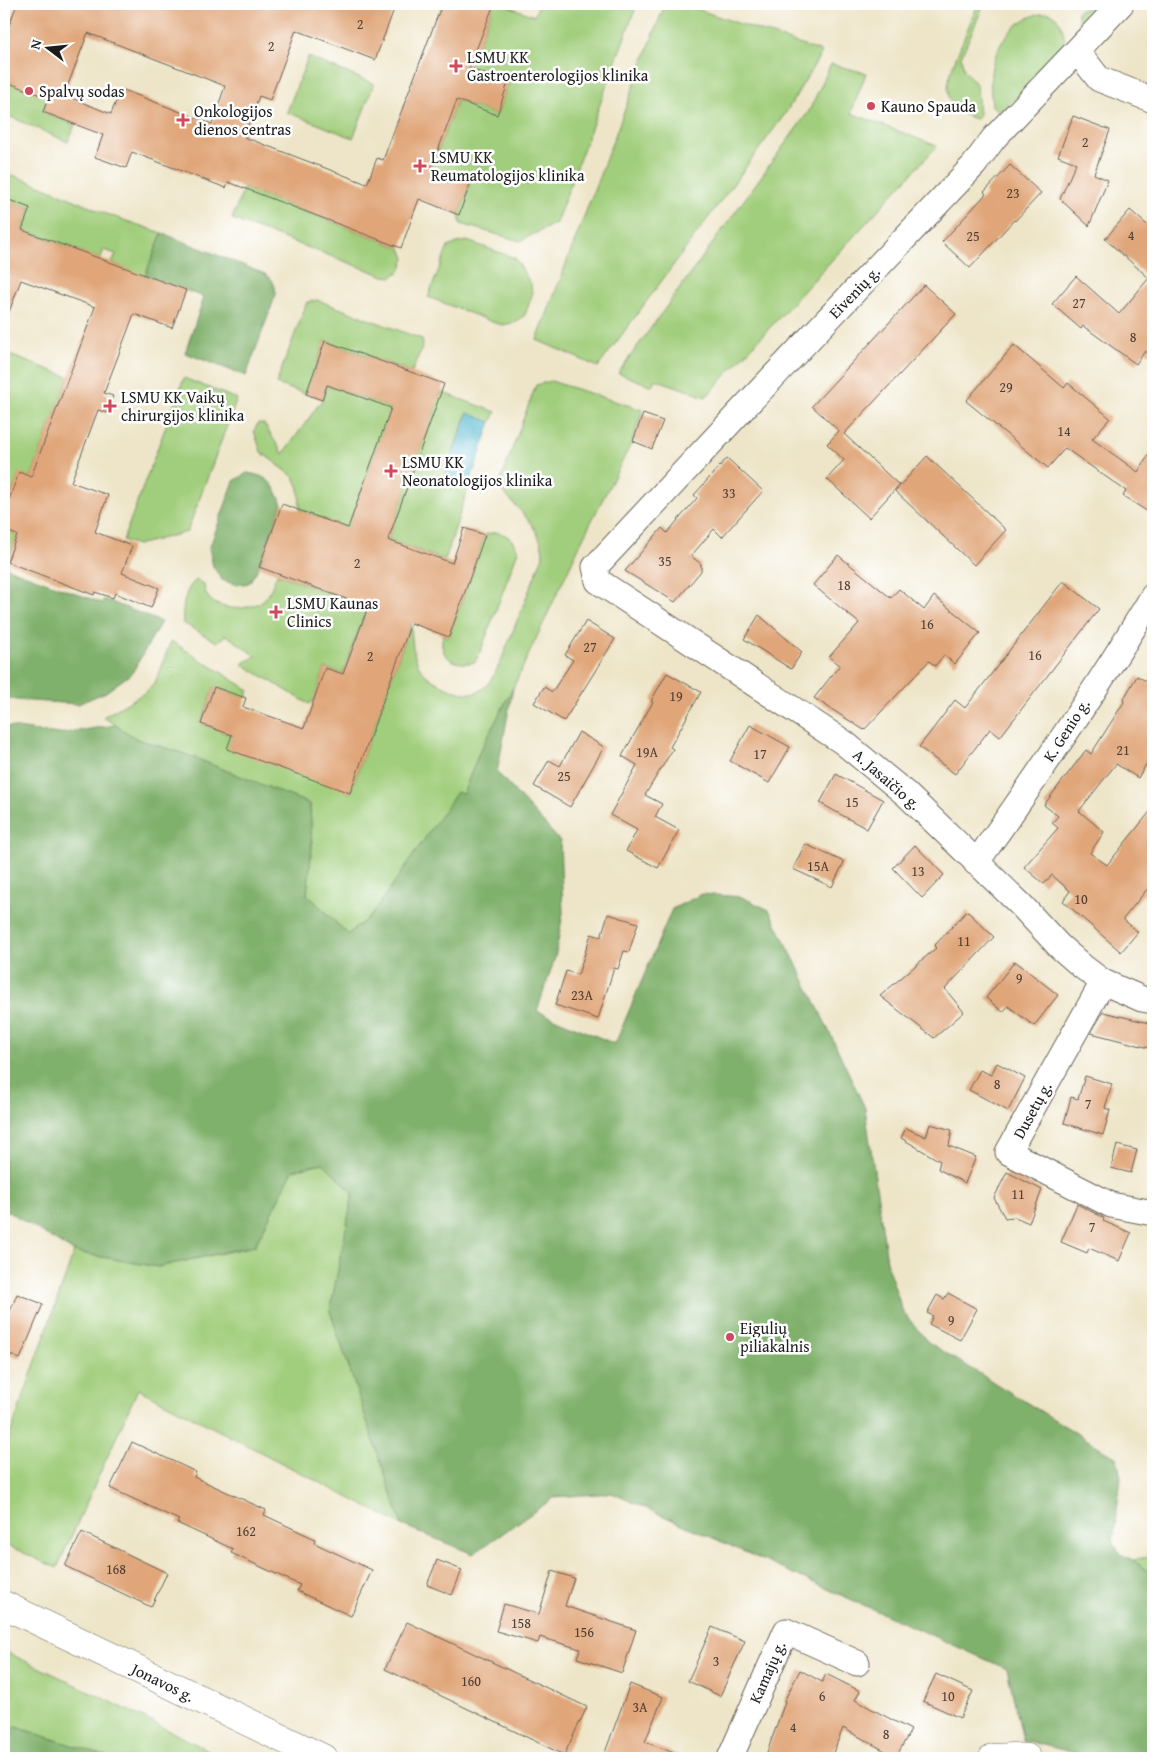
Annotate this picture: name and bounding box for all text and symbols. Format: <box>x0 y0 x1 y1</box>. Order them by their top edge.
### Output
house number: 2 <box>357 14 363 34</box>
north arrow <box>22 22 72 72</box>
house number: 2 <box>268 36 274 56</box>
text: N <box>25 37 47 52</box>
place label: LSMU KK Gastroenterologijos klinika <box>467 45 649 87</box>
marker: LSMU KK Gastroenterologijos klinika <box>449 59 463 73</box>
place label: Spalvų sodas <box>39 79 125 103</box>
marker: Spalvų sodas <box>23 85 35 97</box>
place label: Kauno Spauda <box>881 94 977 118</box>
place label: Onkologijos dienos centras <box>194 99 291 141</box>
marker: Kauno Spauda <box>865 100 877 112</box>
marker: Onkologijos dienos centras <box>176 113 190 127</box>
house number: 2 <box>1082 132 1088 152</box>
place label: LSMU KK Reumatologijos klinika <box>431 145 585 187</box>
marker: LSMU KK Reumatologijos klinika <box>413 159 427 173</box>
house number: 23 <box>1006 183 1020 203</box>
house number: 4 <box>1128 225 1135 245</box>
house number: 25 <box>966 226 980 246</box>
street label: Eivenių g. <box>823 260 885 324</box>
house number: 27 <box>1072 293 1086 313</box>
house number: 8 <box>1130 327 1137 347</box>
house number: 29 <box>999 377 1013 397</box>
place label: LSMU KK Vaikų chirurgijos klinika <box>121 385 245 427</box>
marker: LSMU KK Vaikų chirurgijos klinika <box>103 399 117 413</box>
house number: 14 <box>1057 421 1071 441</box>
place label: LSMU KK Neonatologijos klinika <box>402 450 553 492</box>
marker: LSMU KK Neonatologijos klinika <box>384 464 398 478</box>
house number: 33 <box>722 483 736 503</box>
house number: 35 <box>658 551 672 571</box>
house number: 2 <box>354 553 360 573</box>
house number: 18 <box>837 575 851 595</box>
place label: LSMU Kaunas Clinics <box>287 591 378 633</box>
marker: LSMU Kaunas Clinics <box>269 605 283 619</box>
house number: 16 <box>920 614 934 634</box>
house number: 27 <box>583 637 597 657</box>
house number: 16 <box>1028 645 1042 665</box>
house number: 2 <box>367 646 373 666</box>
house number: 19 <box>669 686 683 706</box>
street label: K. Genio g. <box>1037 694 1095 766</box>
house number: 21 <box>1116 740 1130 760</box>
house number: 19A <box>636 742 658 762</box>
street label: A. Jasaičio g. <box>848 743 926 815</box>
house number: 17 <box>753 744 767 764</box>
house number: 25 <box>557 766 571 786</box>
house number: 15 <box>845 792 859 812</box>
house number: 15A <box>807 856 829 876</box>
house number: 13 <box>911 861 925 881</box>
house number: 10 <box>1074 889 1088 909</box>
house number: 11 <box>957 931 971 951</box>
house number: 9 <box>1016 968 1023 988</box>
house number: 23A <box>571 985 593 1005</box>
house number: 8 <box>994 1074 1001 1094</box>
street label: Dusetų g. <box>1006 1077 1058 1143</box>
house number: 7 <box>1085 1094 1092 1114</box>
house number: 11 <box>1011 1184 1025 1204</box>
house number: 7 <box>1089 1217 1096 1237</box>
house number: 9 <box>948 1310 955 1330</box>
place label: Eigulių piliakalnis <box>740 1316 810 1358</box>
marker: Eigulių piliakalnis <box>724 1331 736 1343</box>
house number: 162 <box>236 1521 256 1541</box>
house number: 168 <box>106 1559 126 1579</box>
house number: 158 <box>511 1613 531 1633</box>
house number: 156 <box>574 1622 594 1642</box>
street label: Kamajų g. <box>743 1637 791 1707</box>
house number: 3 <box>713 1651 719 1671</box>
street label: Jonavos g. <box>126 1656 198 1708</box>
house number: 160 <box>461 1671 481 1691</box>
house number: 6 <box>819 1686 826 1706</box>
house number: 10 <box>941 1686 955 1706</box>
house number: 3A <box>632 1697 648 1717</box>
house number: 4 <box>790 1717 797 1737</box>
house number: 8 <box>883 1724 890 1744</box>

